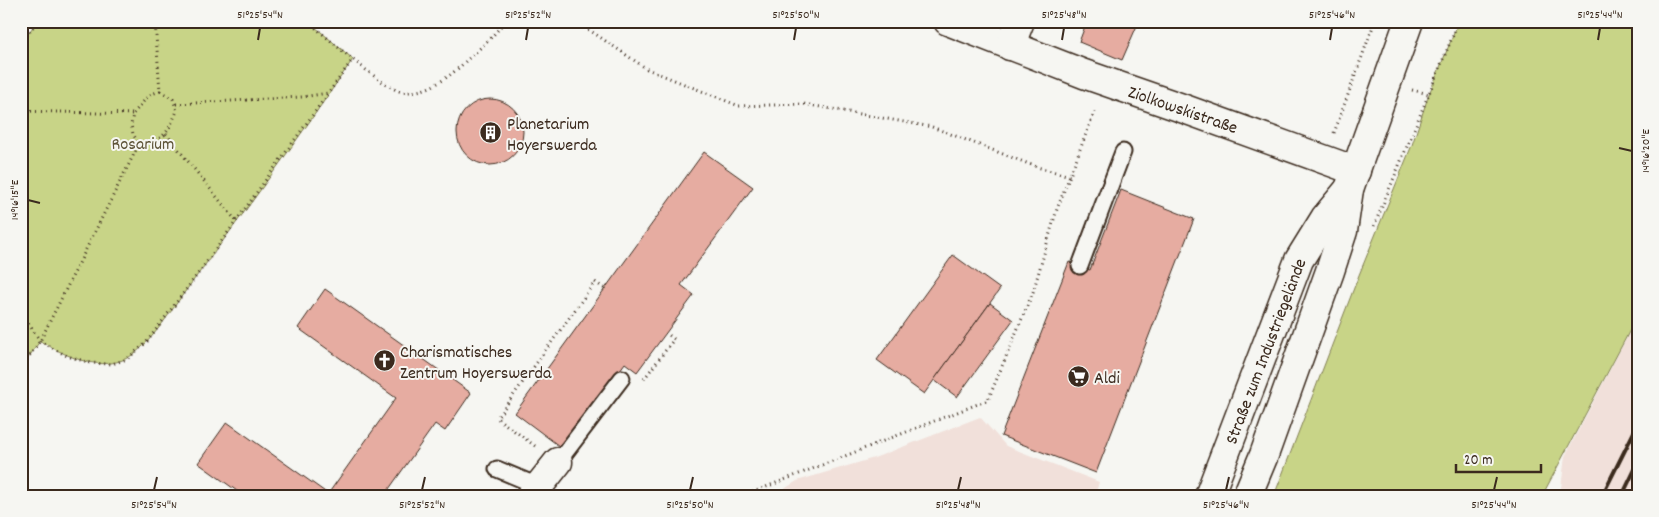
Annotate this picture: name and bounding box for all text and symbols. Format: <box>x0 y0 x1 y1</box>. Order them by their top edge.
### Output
text: 51°25'54"N <box>237 7 283 24</box>
text: 51°25'52"N <box>505 7 551 24</box>
text: 51°25'50"N <box>772 7 820 24</box>
text: 51°25'48"N <box>1041 7 1087 24</box>
text: 51°25'46"N <box>1309 7 1355 24</box>
text: 51°25'44"N <box>1577 7 1623 24</box>
street label: Ziolkowskistraße <box>1124 81 1240 142</box>
place label: Planetarium Hoyerswerda <box>507 113 597 159</box>
building icon: Planetarium Hoyerswerda <box>479 121 503 145</box>
text: 14°16'20"E <box>1638 129 1655 173</box>
park label: Rosarium <box>112 133 174 158</box>
text: 14°16'15"E <box>7 179 24 220</box>
street label: Straße zum Industriegelände <box>1220 255 1314 448</box>
place label: Charismatisches Zentrum Hoyerswerda <box>400 341 552 387</box>
church icon: Charismatisches Zentrum Hoyerswerda <box>372 349 396 373</box>
supermarket icon: Aldi <box>1066 365 1090 389</box>
place label: Aldi <box>1094 367 1120 392</box>
scale bar <box>1456 442 1542 474</box>
text: 20 m <box>1464 450 1492 472</box>
text: 51°25'54"N <box>131 497 177 514</box>
text: 51°25'52"N <box>399 497 445 514</box>
text: 51°25'50"N <box>666 497 714 514</box>
text: 51°25'48"N <box>935 497 981 514</box>
text: 51°25'46"N <box>1203 497 1249 514</box>
text: 51°25'44"N <box>1471 497 1517 514</box>

